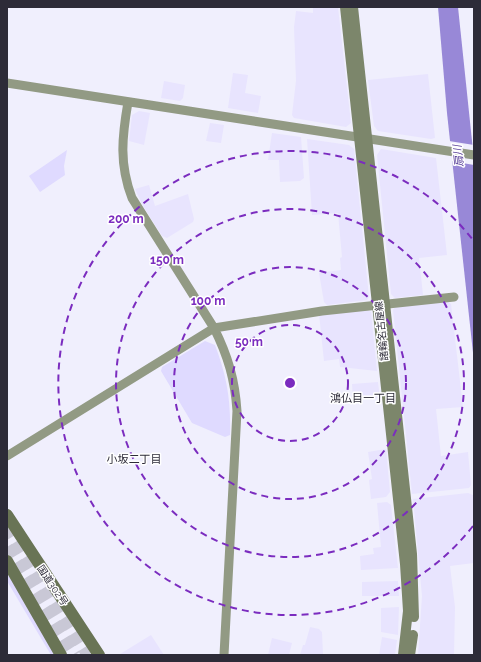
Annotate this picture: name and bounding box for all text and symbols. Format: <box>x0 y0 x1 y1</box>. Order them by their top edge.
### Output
water label: 扇川 <box>451 143 466 168</box>
text: 200 m <box>108 212 144 226</box>
text: 150 m <box>150 253 184 267</box>
text: 100 m <box>191 294 225 308</box>
street label: 諸輪名古屋線 <box>373 301 390 361</box>
text: 50 m <box>235 335 263 349</box>
centre of rings <box>283 376 297 390</box>
district label: 鴻仏目一丁目 <box>330 392 396 405</box>
district label: 小坂二丁目 <box>107 453 162 466</box>
street label: 国道302号 <box>35 563 70 608</box>

